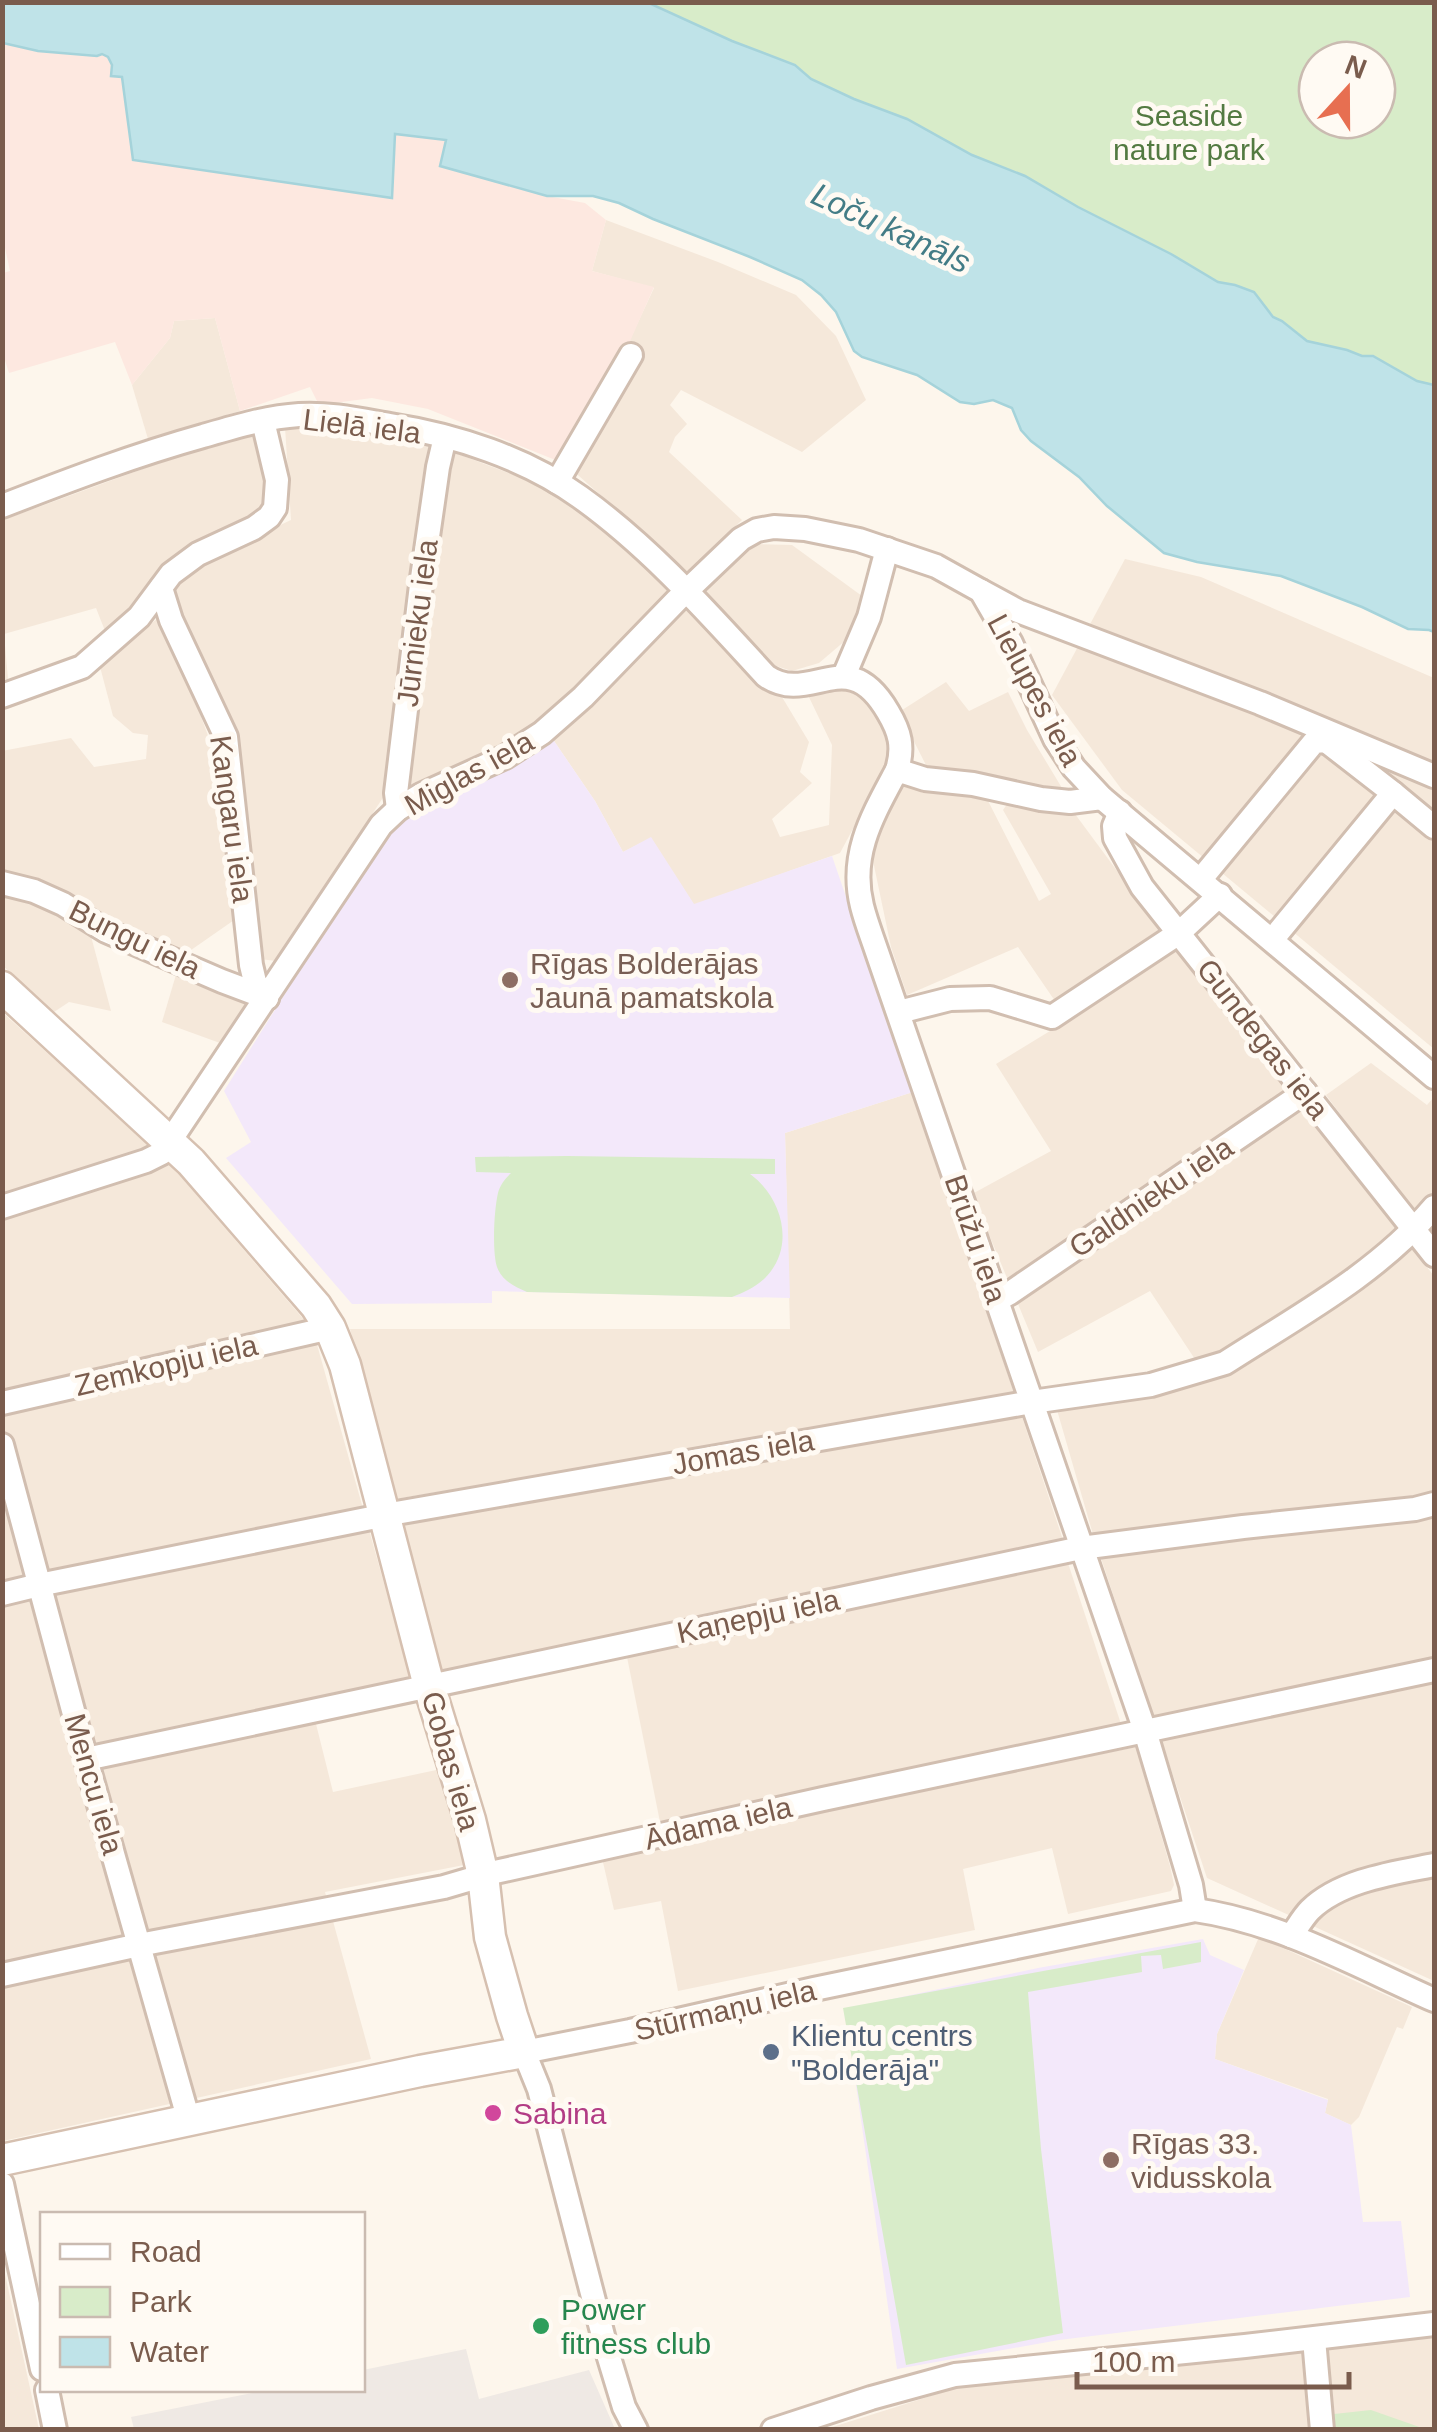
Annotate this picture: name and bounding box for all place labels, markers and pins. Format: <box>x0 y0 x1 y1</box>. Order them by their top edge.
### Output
place label: Rīgas Bolderājas Jaunā pamatskola <box>530 947 774 1014</box>
marker: Rīgas Bolderājas Jaunā pamatskola <box>499 969 521 991</box>
place label: Klientu centrs "Bolderāja" <box>791 2019 973 2086</box>
marker: Klientu centrs "Bolderāja" <box>760 2041 782 2063</box>
place label: Sabina <box>513 2097 607 2130</box>
marker: Sabina <box>482 2102 504 2124</box>
place label: Rīgas 33. vidusskola <box>1131 2127 1271 2194</box>
marker: Rīgas 33. vidusskola <box>1100 2149 1122 2171</box>
place label: Power fitness club <box>561 2293 711 2360</box>
marker: Power fitness club <box>530 2315 552 2337</box>

